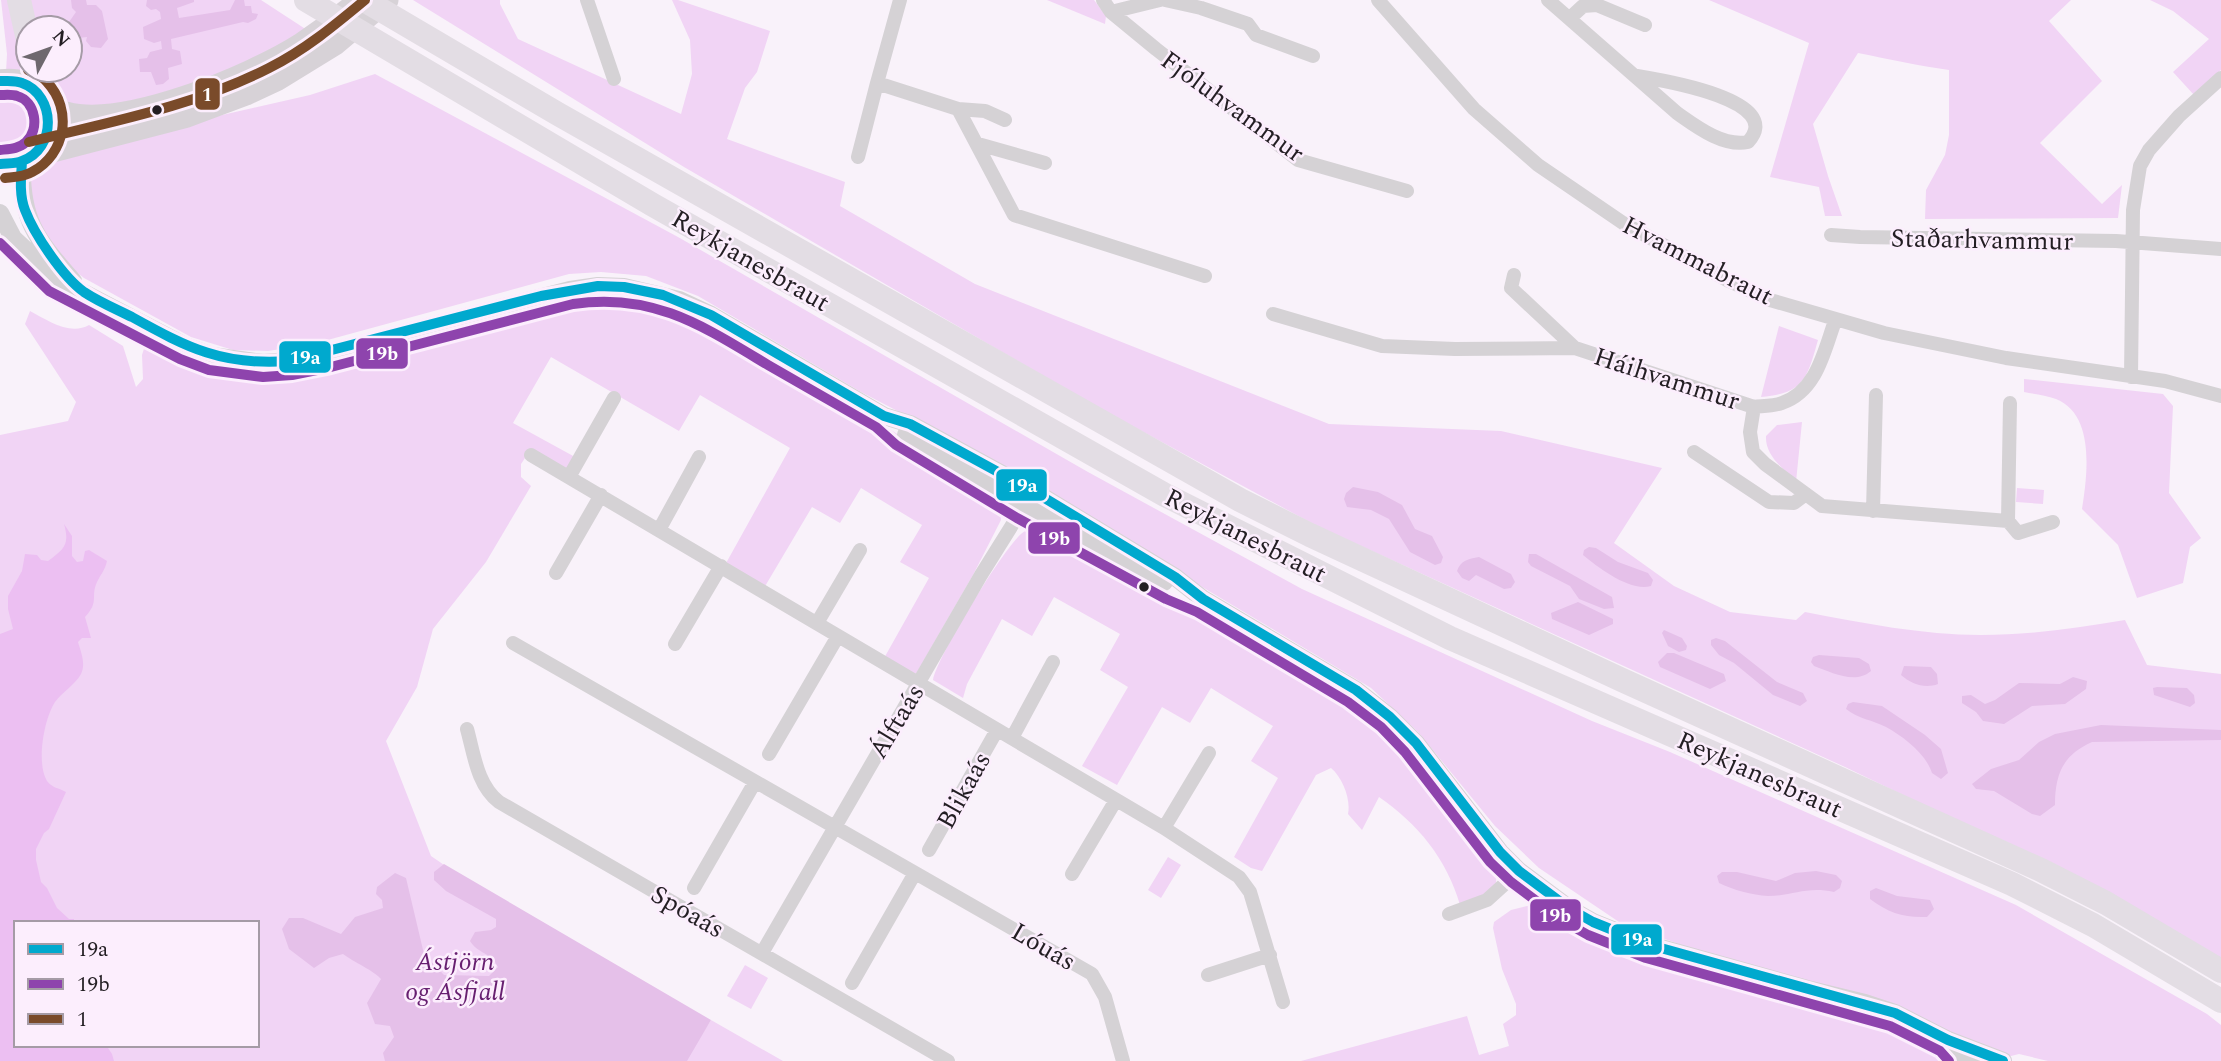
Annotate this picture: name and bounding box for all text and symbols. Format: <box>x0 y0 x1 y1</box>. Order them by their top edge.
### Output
north arrow <box>14 14 84 84</box>
text: N <box>45 23 77 54</box>
street label: Fjóluhvammur <box>1152 41 1313 173</box>
line badge: 1 <box>194 77 221 111</box>
text: 1 <box>202 81 212 110</box>
unlabelled marker <box>150 103 164 117</box>
street label: Reykjanesbraut <box>664 199 837 323</box>
street label: Hvammabraut <box>1615 206 1780 316</box>
street label: Staðarhvammur <box>1890 218 2074 262</box>
line badge: 19b <box>355 337 409 370</box>
street label: Háihvammur <box>1588 337 1745 421</box>
line badge: 19a <box>278 340 332 374</box>
text: 19b <box>366 340 398 369</box>
text: 19a <box>289 344 321 373</box>
line badge: 19a <box>995 468 1048 502</box>
text: 19a <box>1006 472 1038 501</box>
street label: Reykjanesbraut <box>1157 478 1334 594</box>
line badge: 19b <box>1027 521 1081 555</box>
text: 19b <box>1038 525 1070 554</box>
unlabelled marker <box>1137 580 1151 594</box>
street label: Álftaás <box>859 676 935 767</box>
street label: Reykjanesbraut <box>1670 721 1849 829</box>
street label: Blikaás <box>926 744 1002 837</box>
street label: Spóaás <box>643 875 732 949</box>
line badge: 19b <box>1529 898 1582 932</box>
text: 19b <box>1539 902 1571 931</box>
street label: Lóuás <box>1004 912 1083 981</box>
legend <box>14 921 259 1047</box>
line badge: 19a <box>1610 923 1663 956</box>
text: 19a <box>1621 926 1653 955</box>
text: 19a <box>77 934 109 966</box>
park label: Ástjörn og Ásfjall <box>405 942 505 1012</box>
text: 19b <box>77 969 110 1001</box>
text: 1 <box>77 1004 88 1036</box>

